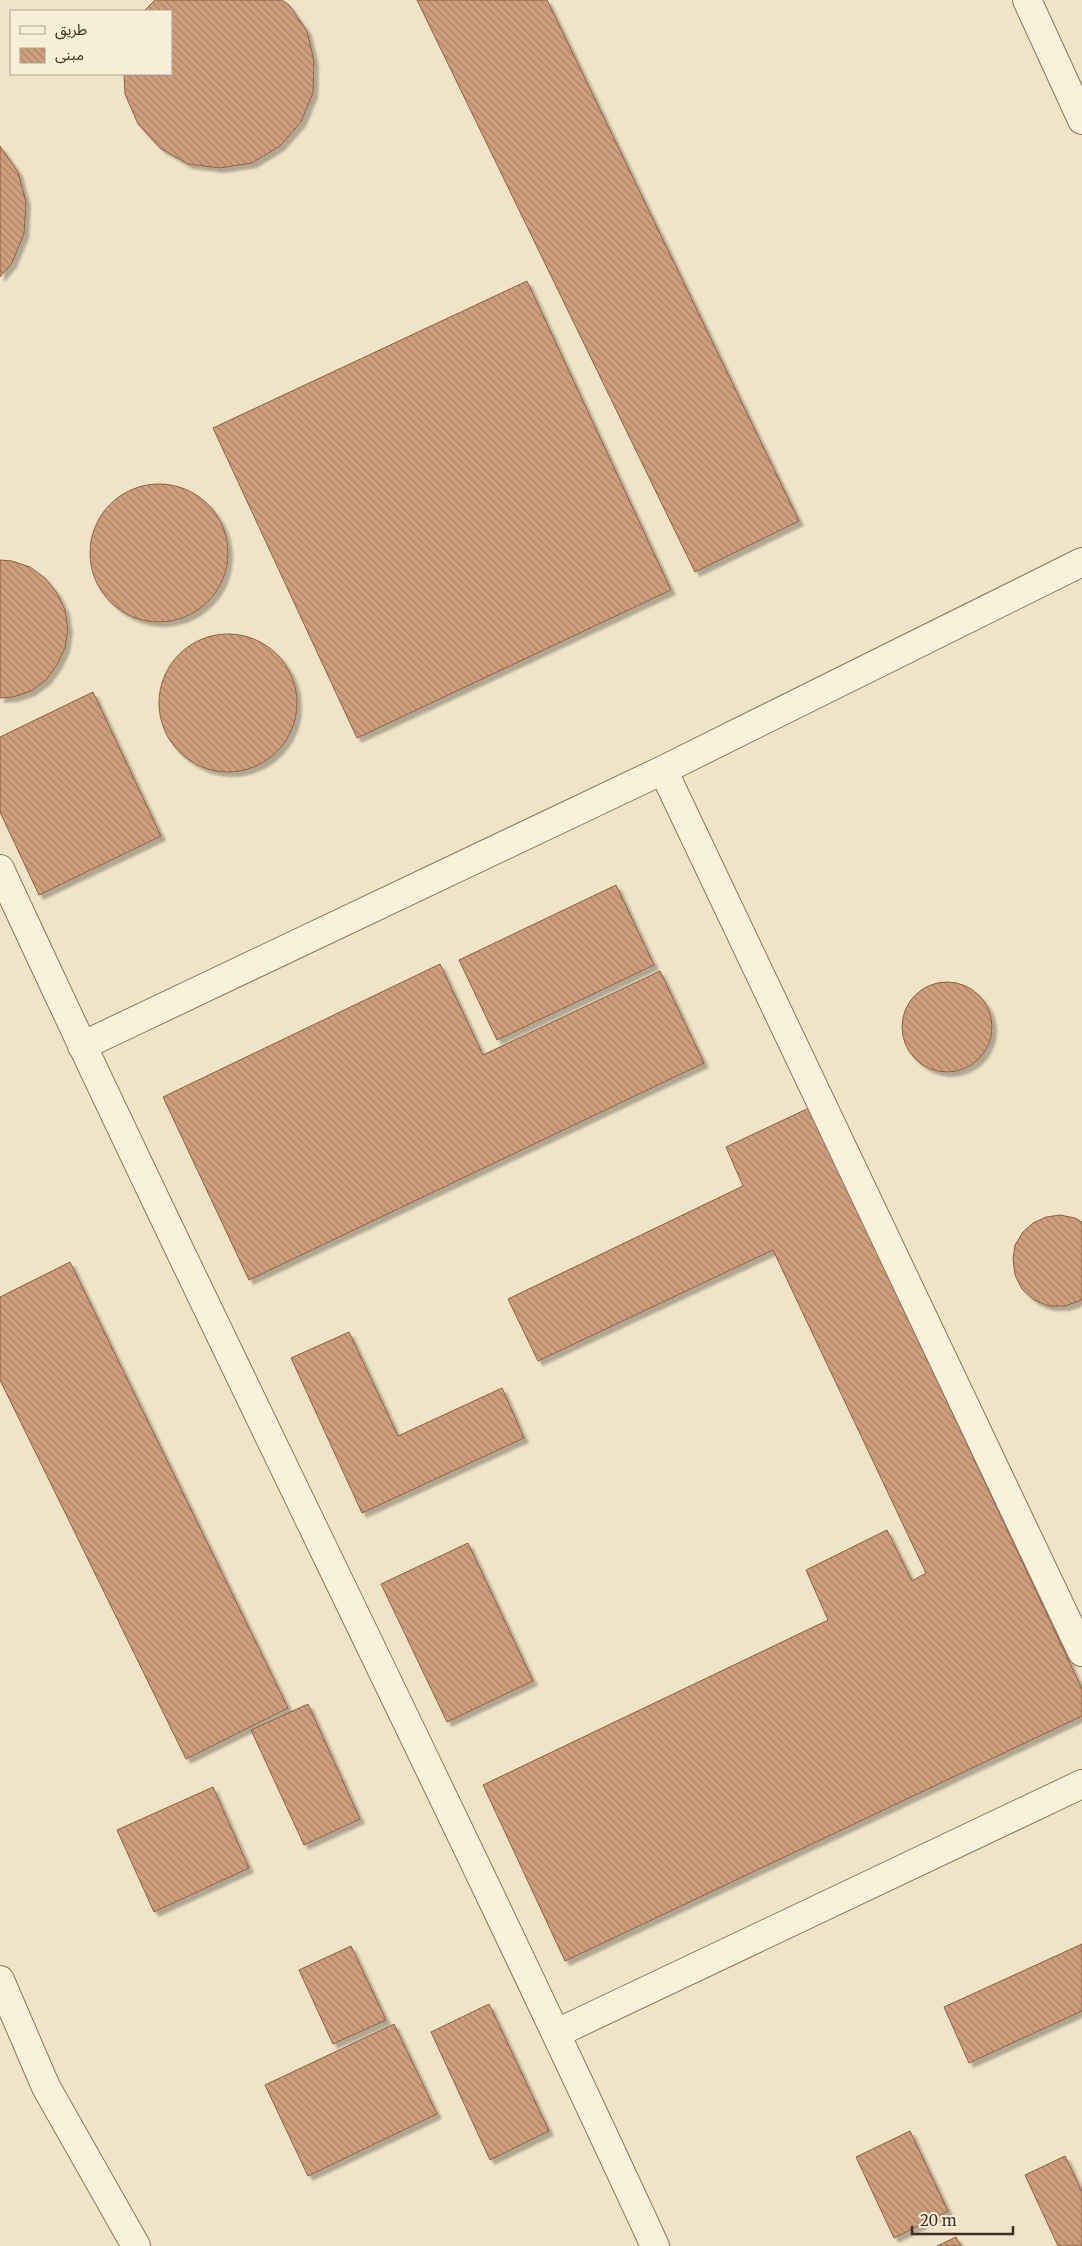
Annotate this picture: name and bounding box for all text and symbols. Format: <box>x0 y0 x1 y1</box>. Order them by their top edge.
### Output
legend <box>10 10 172 75</box>
text: طريق <box>55 20 87 40</box>
text: مبنى <box>55 45 84 64</box>
scale bar <box>912 2204 1013 2236</box>
text: 20 m <box>920 2211 957 2230</box>

